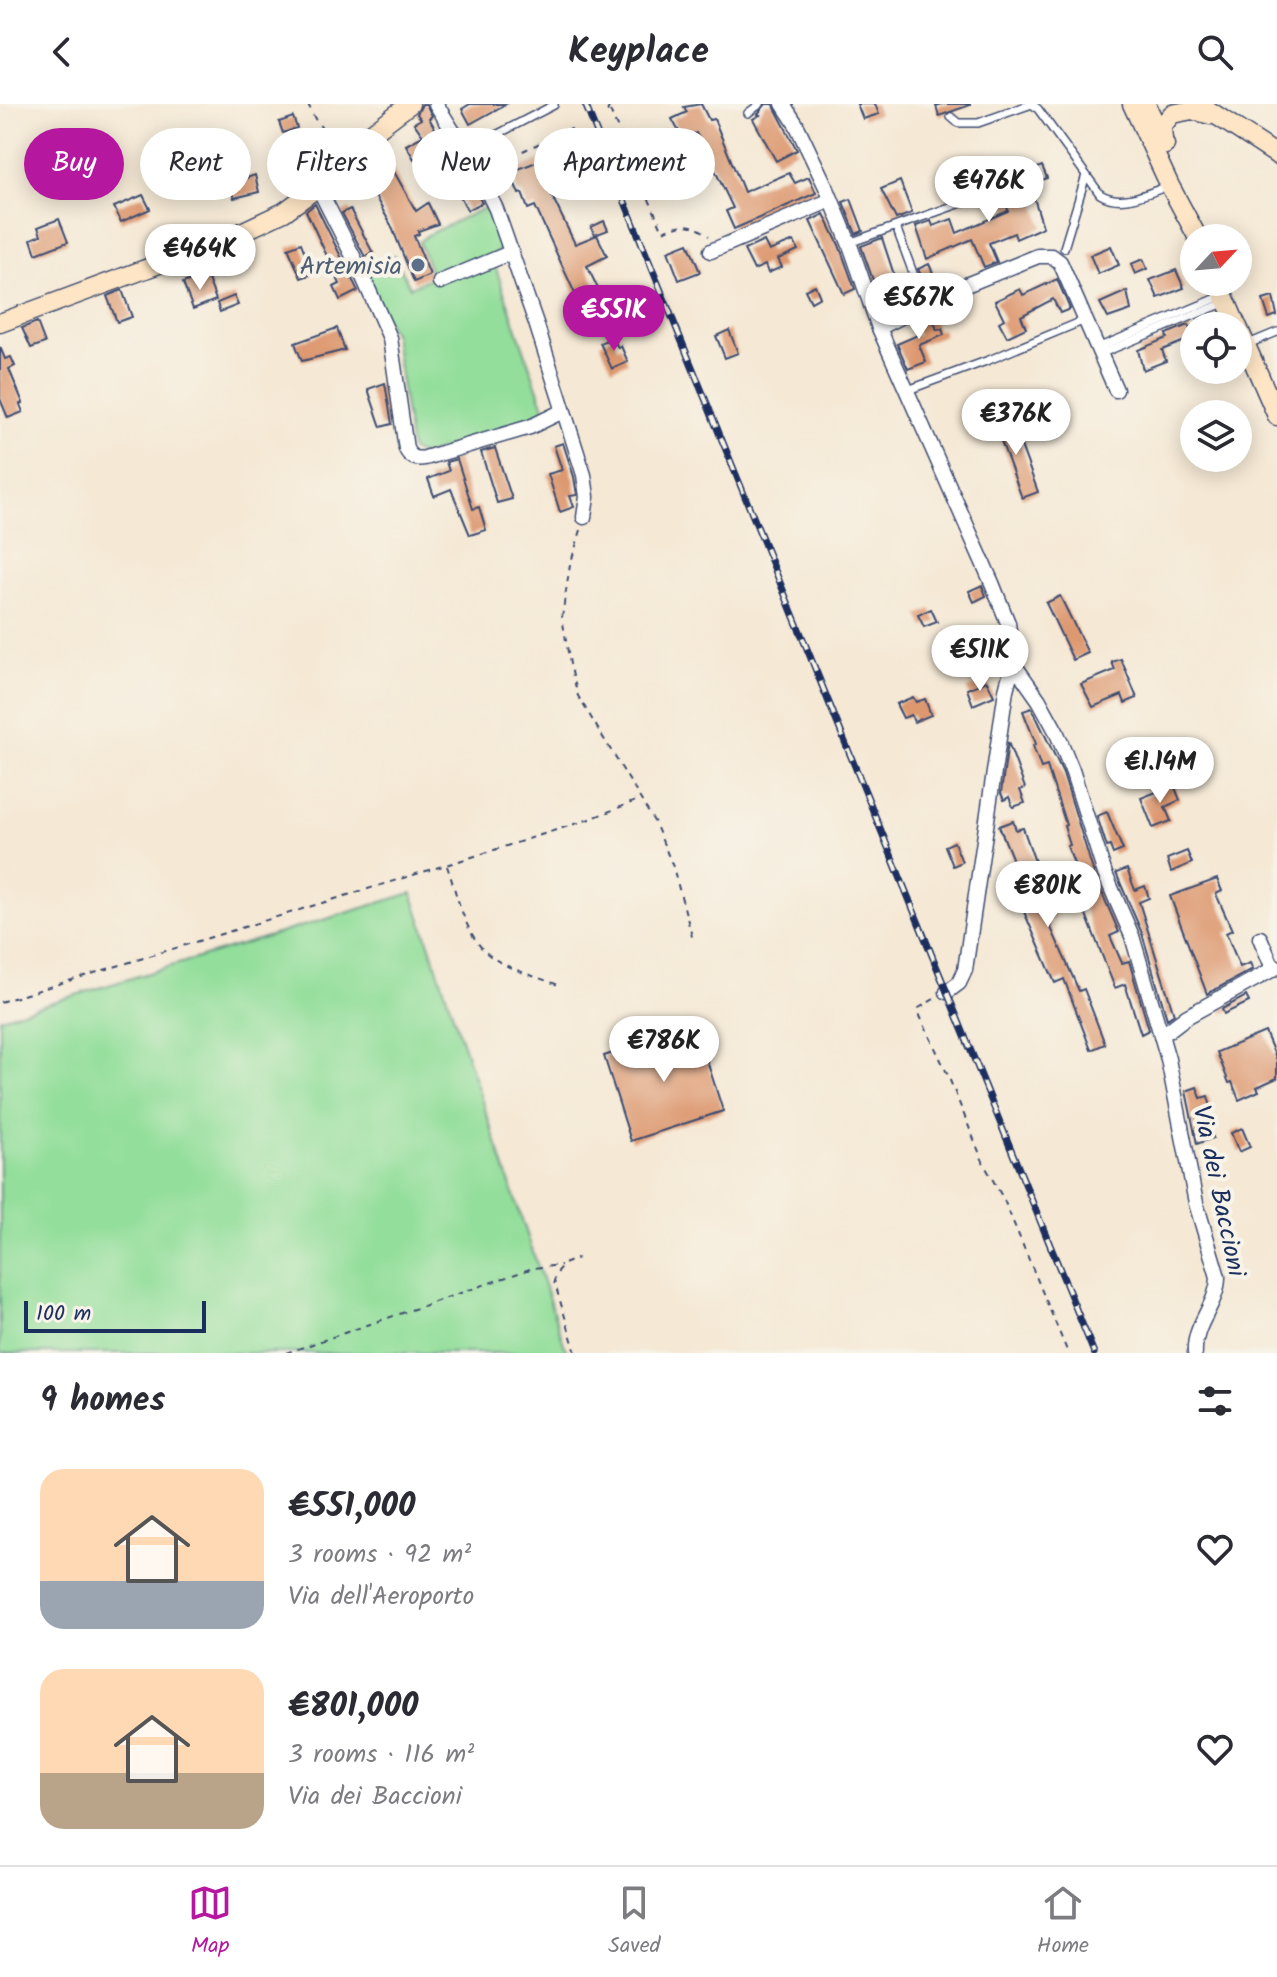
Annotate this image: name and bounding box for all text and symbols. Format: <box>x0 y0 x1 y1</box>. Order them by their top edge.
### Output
text: Keyplace <box>568 24 709 81</box>
icon: back <box>40 30 84 74</box>
icon: search <box>1193 30 1237 74</box>
chip: Buy <box>24 128 124 200</box>
chip: Rent <box>140 128 251 200</box>
chip: Filters <box>267 128 396 200</box>
chip: New <box>412 128 518 200</box>
chip: Apartment <box>534 128 715 200</box>
pin: €476K <box>933 156 1045 224</box>
text: €476K <box>953 161 1025 203</box>
pin: €464K <box>144 224 256 292</box>
north arrow <box>1180 224 1252 296</box>
map controls <box>1180 224 1252 472</box>
text: €464K <box>163 229 237 271</box>
place label: Artemisia <box>299 246 402 288</box>
marker: Artemisia <box>409 256 427 274</box>
pin: €567K <box>863 273 975 341</box>
text: €567K <box>883 278 955 320</box>
pin: €551K <box>558 285 670 353</box>
text: €551K <box>581 290 647 332</box>
button: locate <box>1180 312 1252 384</box>
pin: €376K <box>960 389 1072 457</box>
text: €376K <box>980 394 1052 436</box>
button: layers <box>1180 400 1252 472</box>
pin: €511K <box>924 625 1036 693</box>
text: €511K <box>950 630 1011 672</box>
pin: €1.14M <box>1095 737 1225 805</box>
text: €1.14M <box>1124 742 1196 784</box>
pin: €801K <box>992 861 1104 929</box>
text: €801K <box>1014 866 1082 908</box>
pin: €786K <box>608 1016 720 1084</box>
text: €786K <box>627 1021 701 1063</box>
street label: Via dei Baccioni <box>1179 1102 1257 1283</box>
scale bar <box>24 1297 206 1333</box>
text: 100 m <box>36 1297 91 1332</box>
text: 9 homes <box>40 1374 165 1428</box>
icon: filters <box>1193 1379 1237 1423</box>
text: €551,000 <box>288 1480 415 1534</box>
icon: home <box>104 1501 200 1597</box>
icon: heart <box>1193 1527 1237 1571</box>
text: 3 rooms · 92 m² <box>288 1534 471 1576</box>
text: Via dell'Aeroporto <box>288 1576 474 1618</box>
text: €801,000 <box>288 1680 419 1734</box>
icon: home <box>104 1701 200 1797</box>
icon: heart <box>1193 1727 1237 1771</box>
text: 3 rooms · 116 m² <box>288 1734 474 1776</box>
text: Via dei Baccioni <box>288 1776 462 1818</box>
tab: Map <box>188 1881 232 1964</box>
tab: Saved <box>608 1881 661 1964</box>
tab: Home <box>1037 1881 1089 1964</box>

